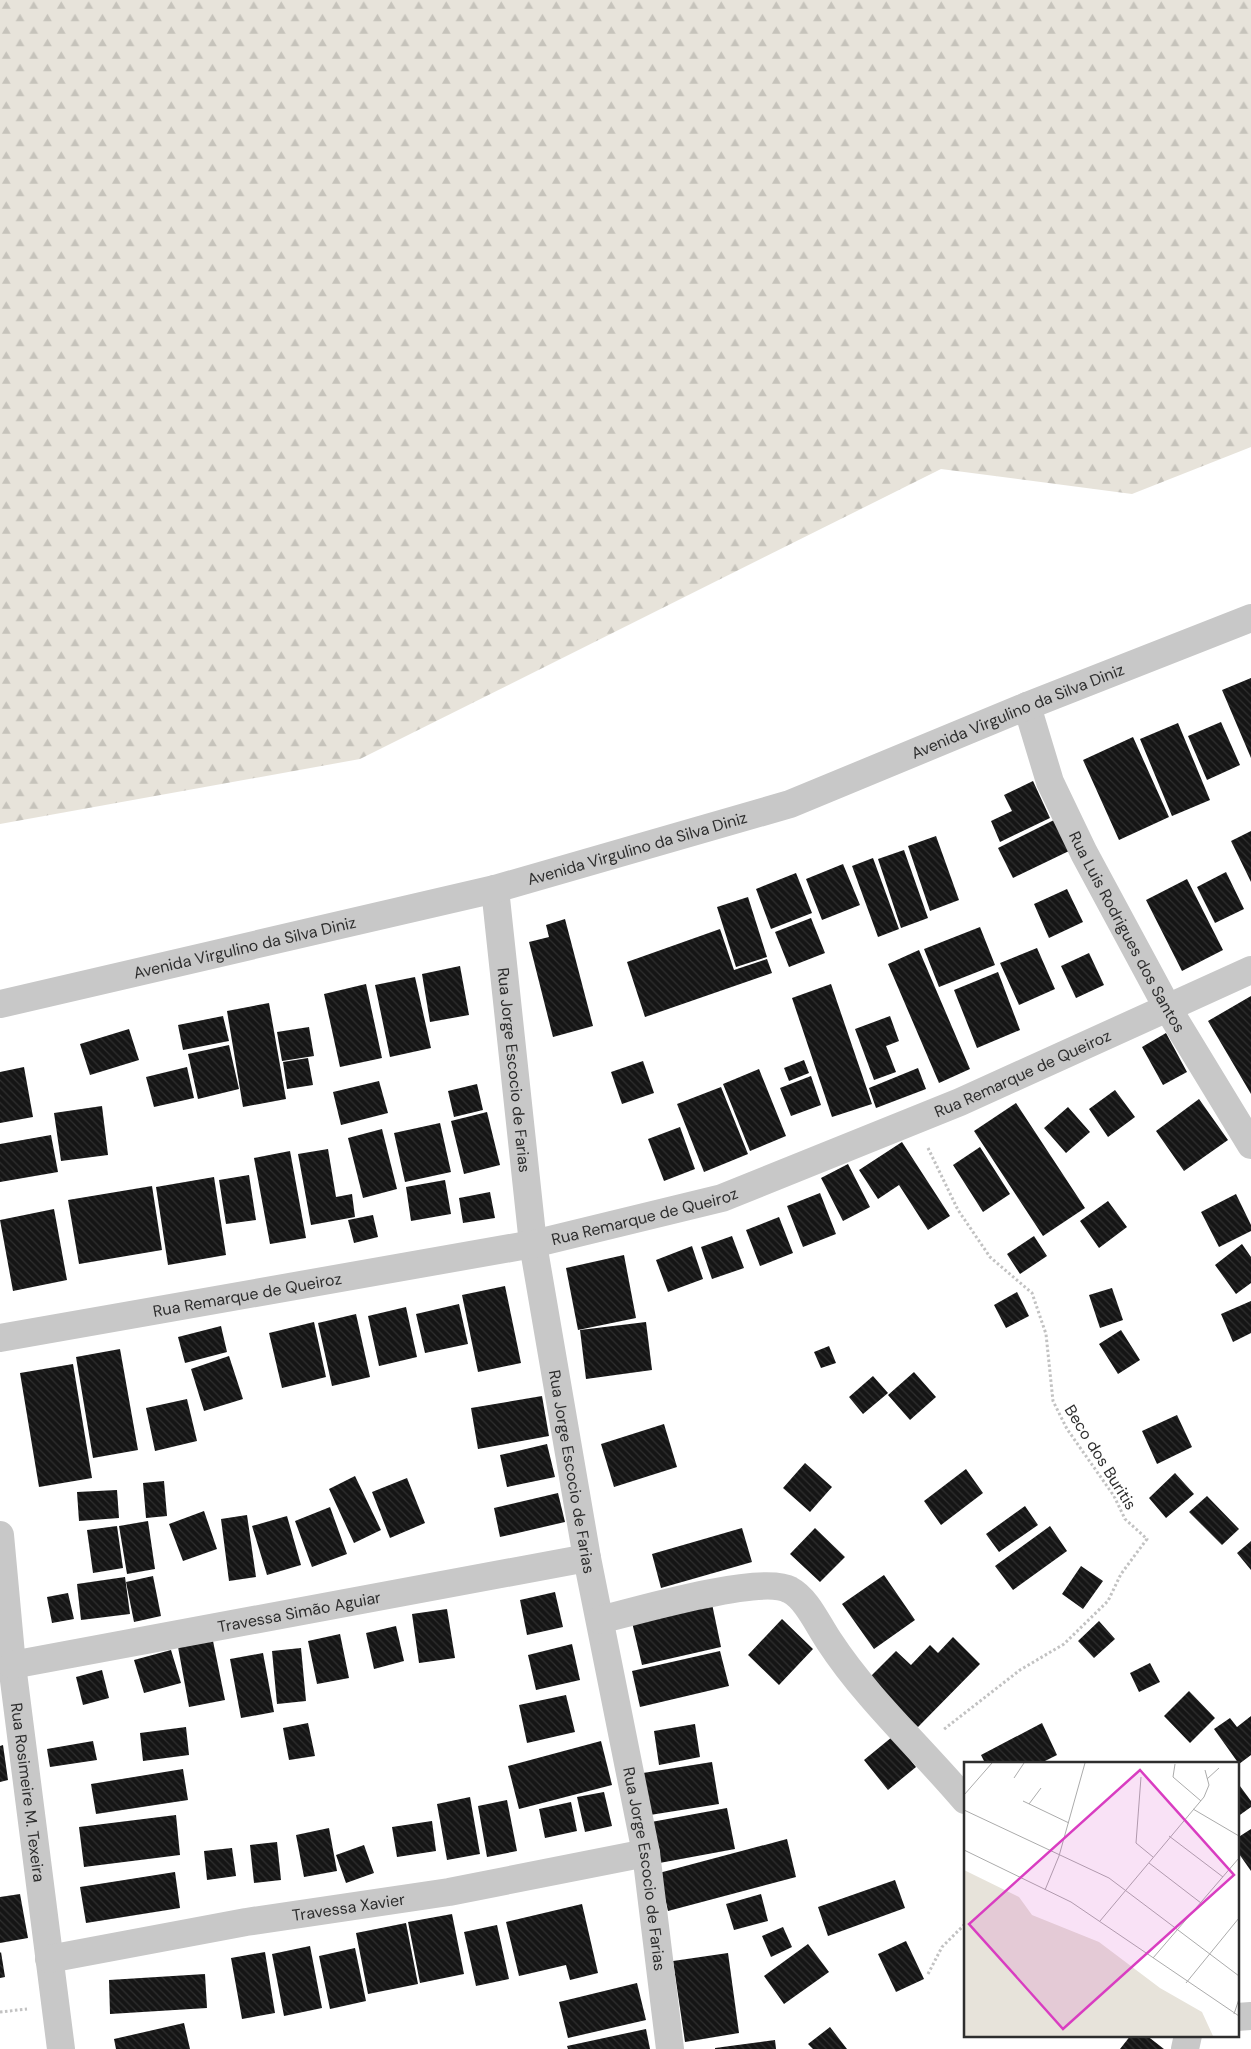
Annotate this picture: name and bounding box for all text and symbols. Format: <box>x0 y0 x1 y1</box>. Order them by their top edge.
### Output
street label: Avenida Virgulino da Silva Diniz <box>908 659 1127 764</box>
street label: Avenida Virgulino da Silva Diniz <box>525 807 750 890</box>
street label: Rua Luis Rodrigues dos Santos <box>1064 828 1190 1037</box>
street label: Avenida Virgulino da Silva Diniz <box>131 912 358 984</box>
street label: Rua Jorge Escocio de Farias <box>492 966 535 1174</box>
street label: Rua Remarque de Queiroz <box>931 1025 1114 1122</box>
street label: Rua Remarque de Queiroz <box>549 1183 741 1250</box>
street label: Rua Remarque de Queiroz <box>151 1268 343 1322</box>
street label: Rua Jorge Escocio de Farias <box>544 1368 600 1575</box>
street label: Beco dos Buritis <box>1060 1401 1141 1514</box>
street label: Travessa Simão Aguiar <box>216 1587 383 1638</box>
street label: Rua Rosimeire M. Texeira <box>6 1702 50 1883</box>
inset map <box>964 1762 1238 2036</box>
street label: Rua Jorge Escocio de Farias <box>618 1765 670 1972</box>
street label: Travessa Xavier <box>291 1889 406 1926</box>

